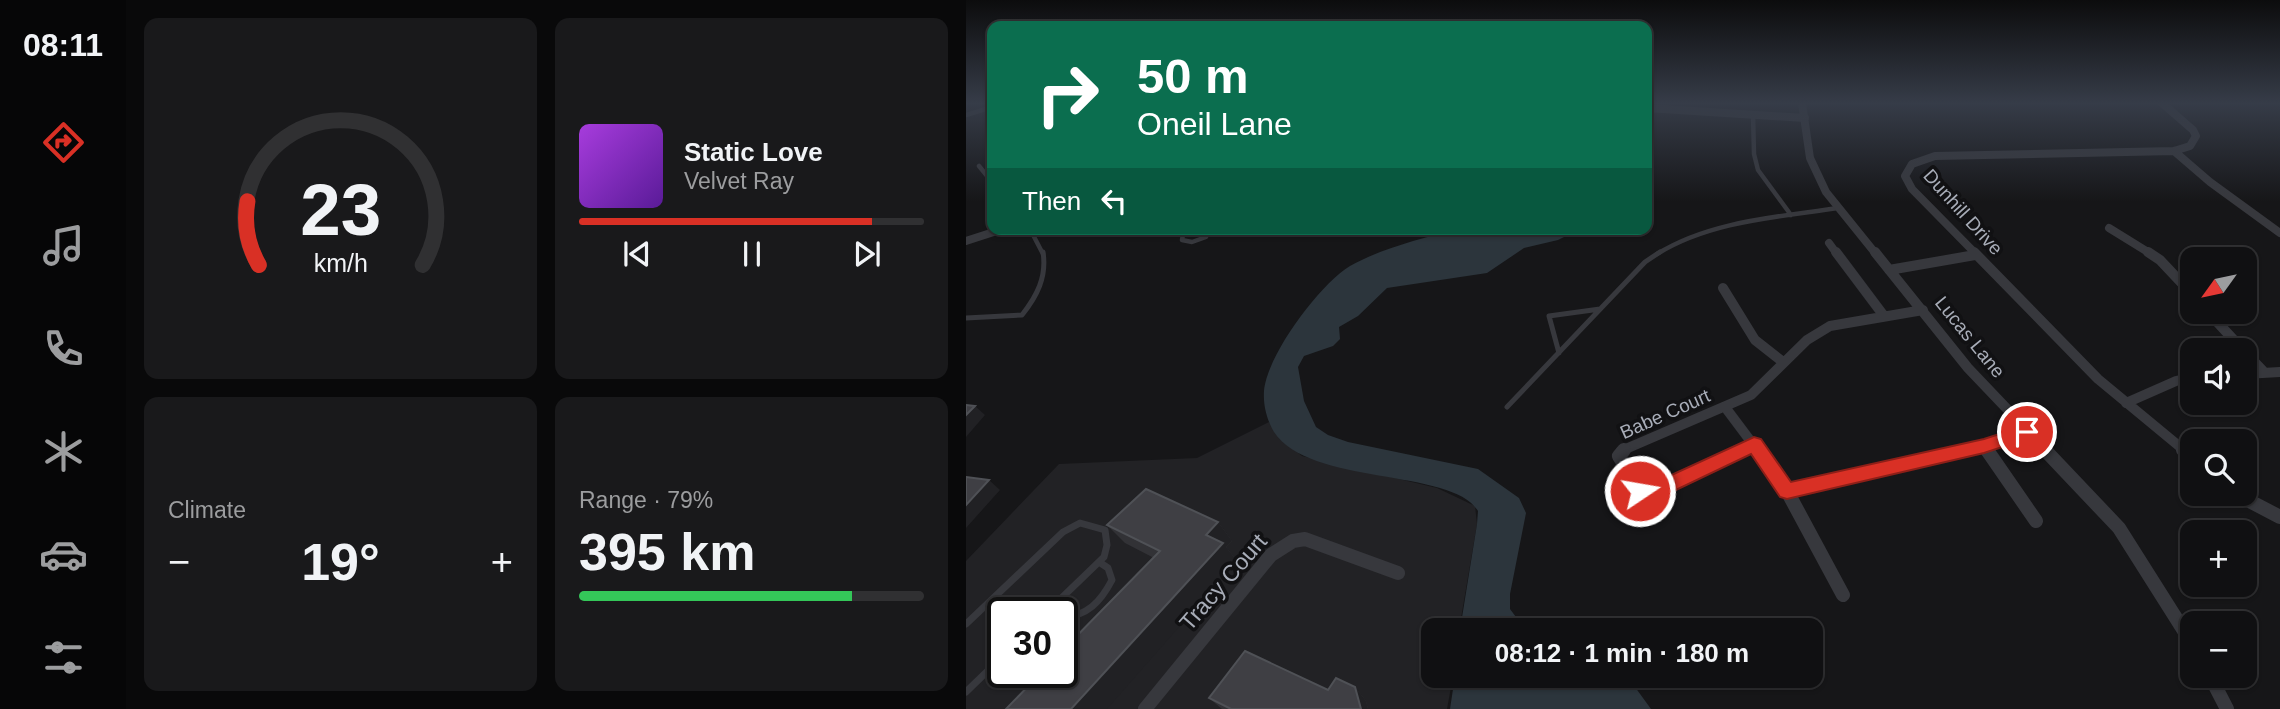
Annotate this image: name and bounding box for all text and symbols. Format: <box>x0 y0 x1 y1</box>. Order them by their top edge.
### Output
text: 08:11 <box>23 27 103 63</box>
icon: right <box>1022 49 1113 140</box>
text: 50 m <box>1137 49 1249 103</box>
text: Oneil Lane <box>1137 106 1292 142</box>
icon: directions <box>39 118 88 167</box>
text: Static Love <box>684 137 823 167</box>
street label: Dunhill Drive <box>1919 165 2007 259</box>
text: Velvet Ray <box>684 168 794 194</box>
text: 23 <box>300 169 381 250</box>
icon: left <box>1095 182 1133 220</box>
text: Then <box>1022 186 1081 216</box>
icon: music <box>39 221 88 270</box>
icon: previous <box>618 235 656 273</box>
icon: pause <box>733 235 771 273</box>
icon: next <box>848 235 886 273</box>
north arrow <box>2180 247 2258 324</box>
map controls <box>2180 247 2257 688</box>
text: km/h <box>313 249 368 277</box>
street label: Lucas Lane <box>1931 292 2009 382</box>
icon: phone <box>39 324 88 373</box>
button: sound <box>2180 338 2257 415</box>
street label: Babe Court <box>1617 385 1714 443</box>
pin <box>1997 402 2057 462</box>
icon: arrive <box>2008 413 2046 451</box>
icon: climate <box>39 427 88 476</box>
button: search <box>2180 429 2257 506</box>
position arrow <box>1603 454 1677 528</box>
text: Range · 79% <box>579 487 713 513</box>
text: Climate <box>168 497 246 523</box>
button: + <box>2180 520 2257 597</box>
text: 395 km <box>579 523 755 581</box>
street label: Tracy Court <box>1174 528 1272 636</box>
icon: car <box>39 530 88 579</box>
text: 19° <box>301 533 380 591</box>
text: − <box>168 541 190 583</box>
text: + <box>491 541 513 583</box>
speed limit sign: 30 <box>987 597 1078 688</box>
button: − <box>2180 611 2257 688</box>
icon: filters <box>39 633 88 682</box>
text: 08:12 · 1 min · 180 m <box>1495 638 1749 668</box>

